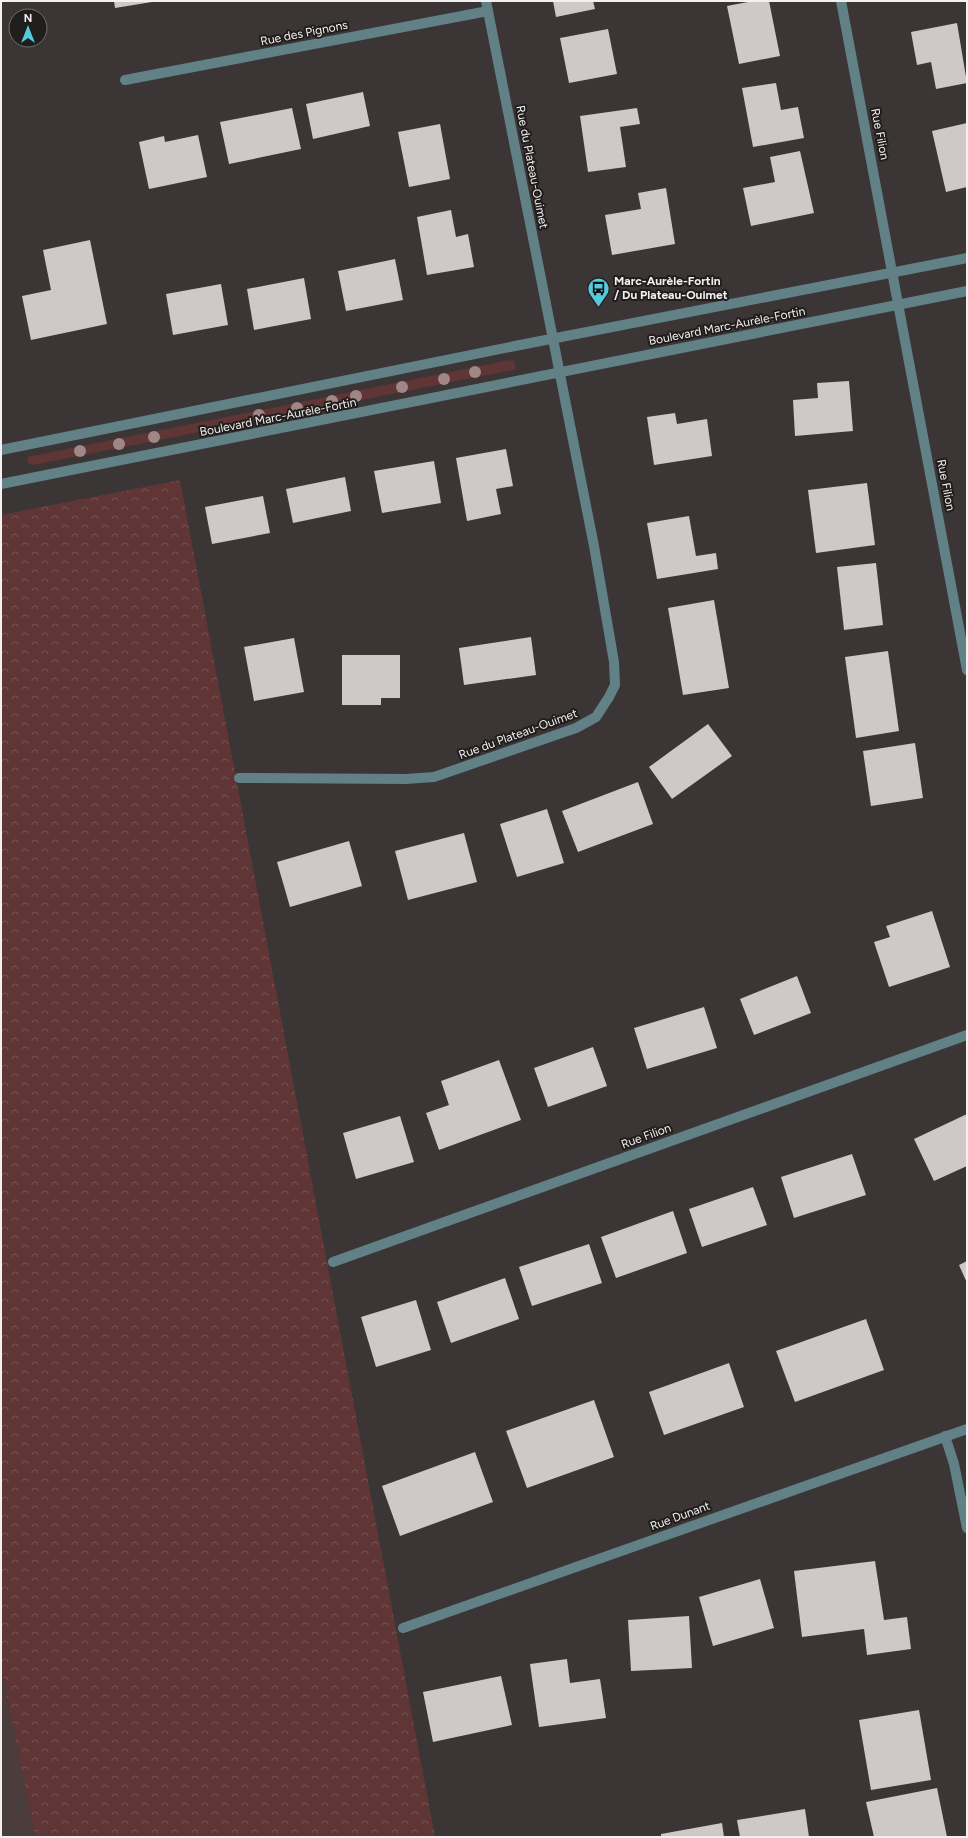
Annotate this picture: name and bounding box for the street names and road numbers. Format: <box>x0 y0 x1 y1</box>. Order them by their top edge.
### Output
street label: Rue des Pignons <box>259 18 349 48</box>
street label: Rue du Plateau-Ouimet <box>513 104 551 230</box>
street label: Rue Filion <box>868 107 892 161</box>
street label: Boulevard Marc-Aurèle-Fortin <box>648 304 807 348</box>
street label: Boulevard Marc-Aurèle-Fortin <box>199 395 358 439</box>
street label: Rue Filion <box>934 458 958 512</box>
street label: Rue du Plateau-Ouimet <box>457 706 580 762</box>
street label: Rue Filion <box>619 1120 673 1151</box>
street label: Rue Dunant <box>648 1499 712 1533</box>

